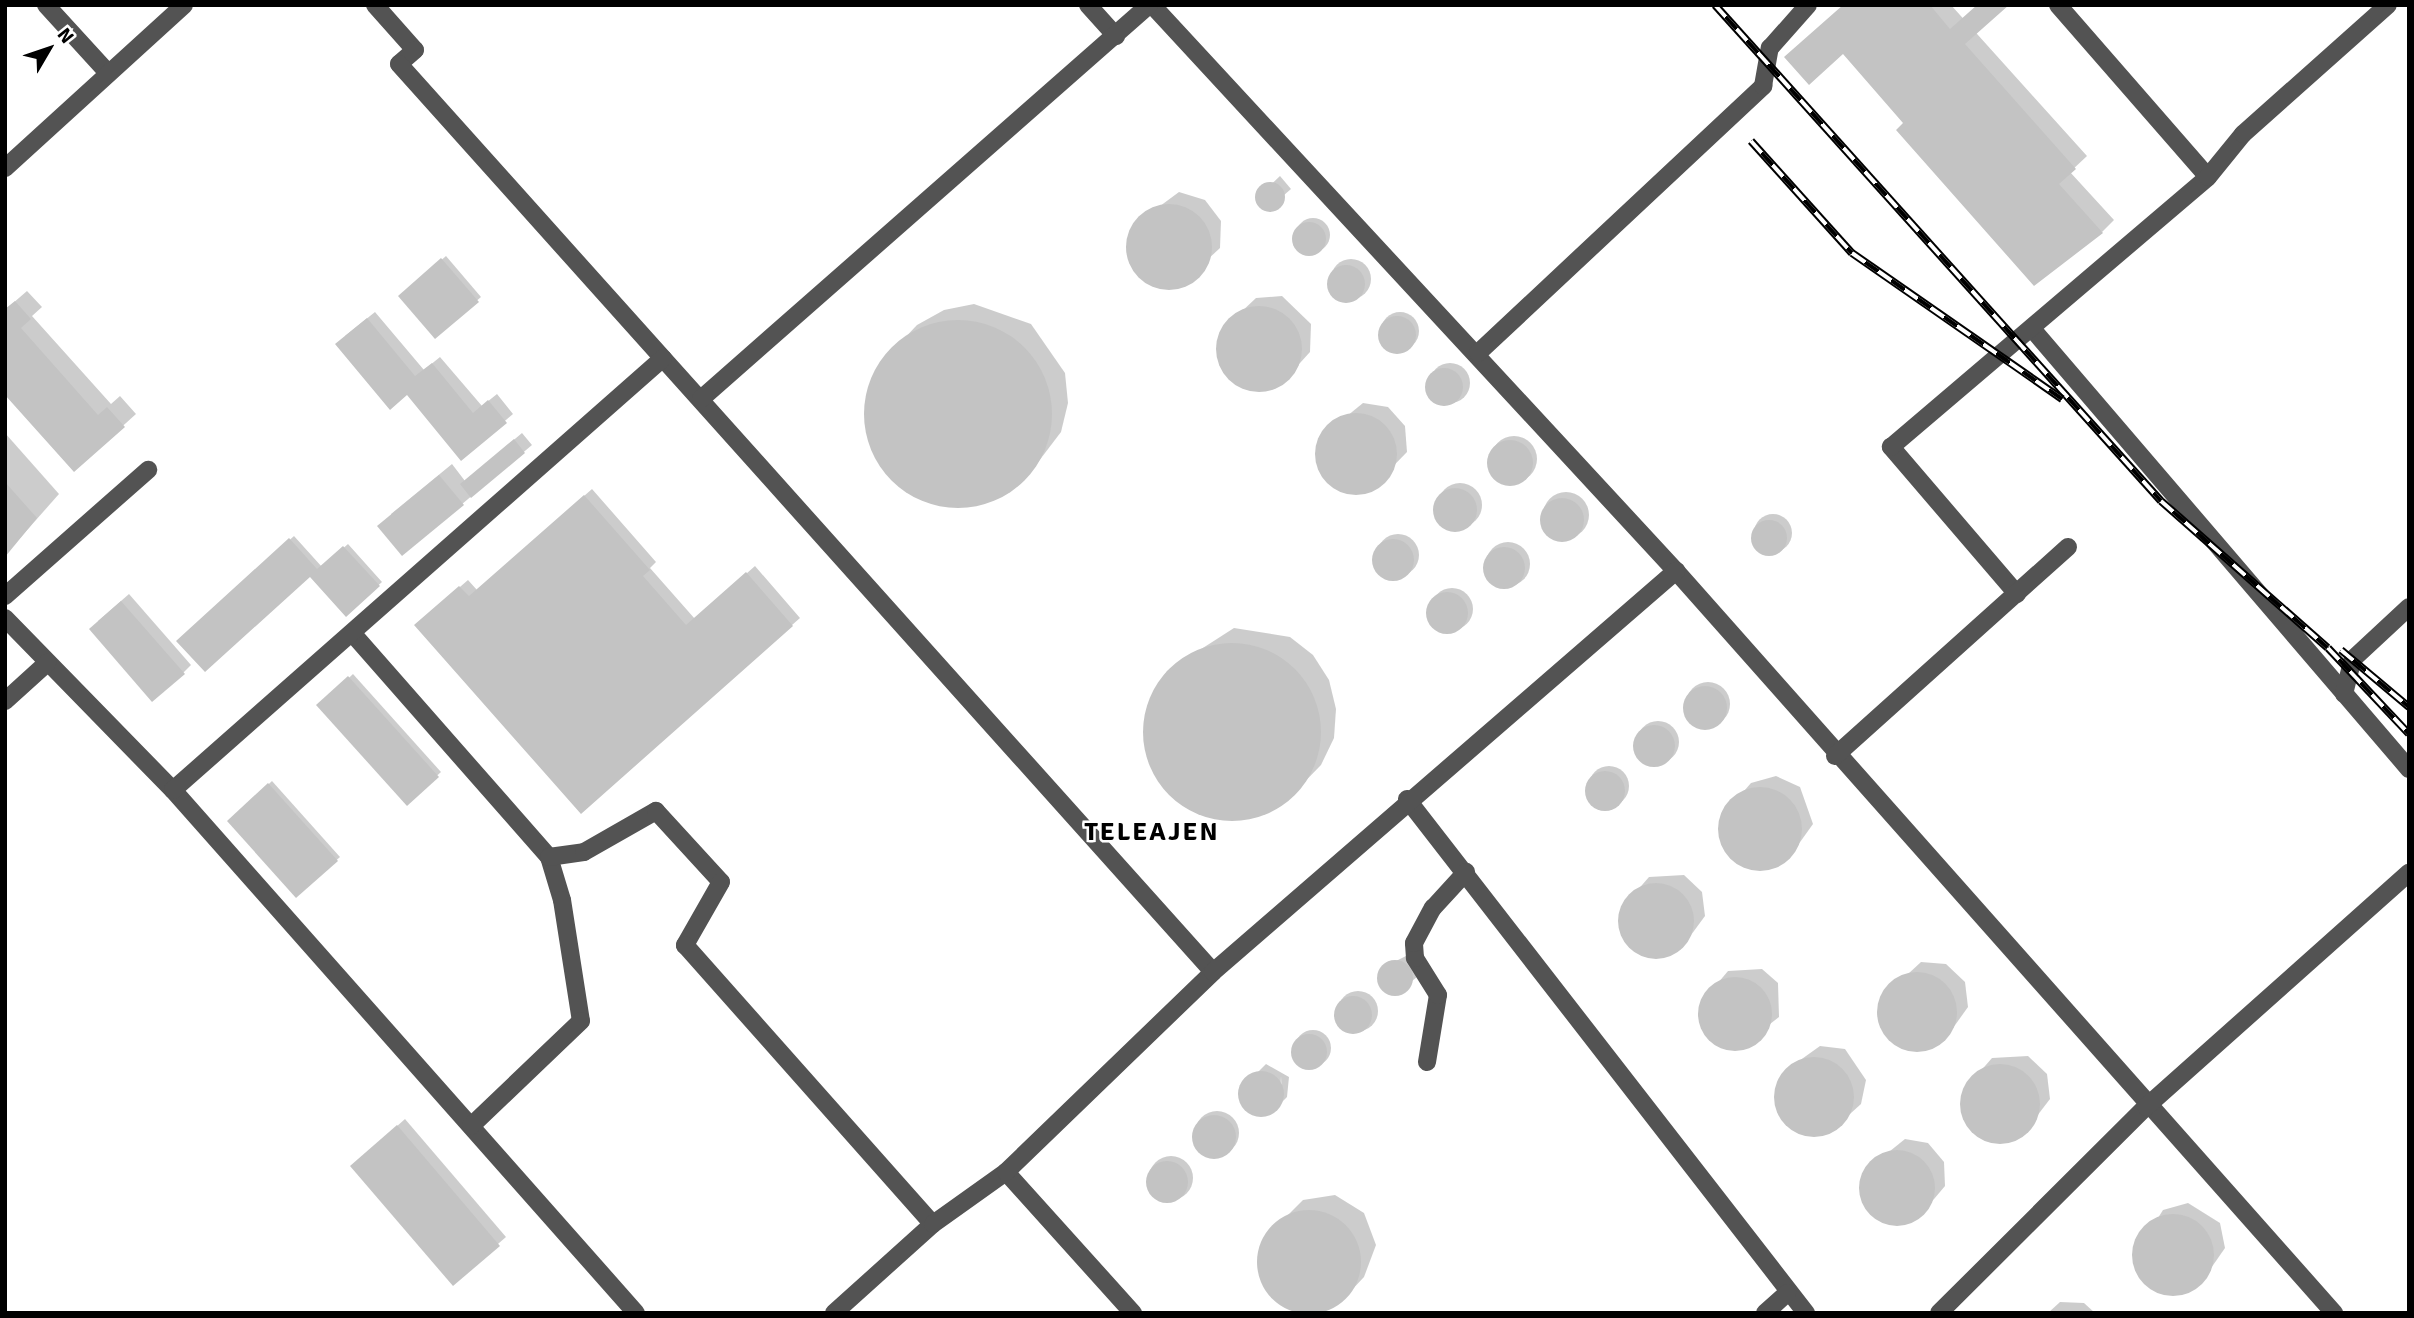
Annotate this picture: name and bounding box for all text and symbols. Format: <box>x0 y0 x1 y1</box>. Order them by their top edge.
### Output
north arrow <box>14 14 84 84</box>
text: N <box>52 23 79 48</box>
district label: TELEAJEN <box>1086 817 1218 849</box>

